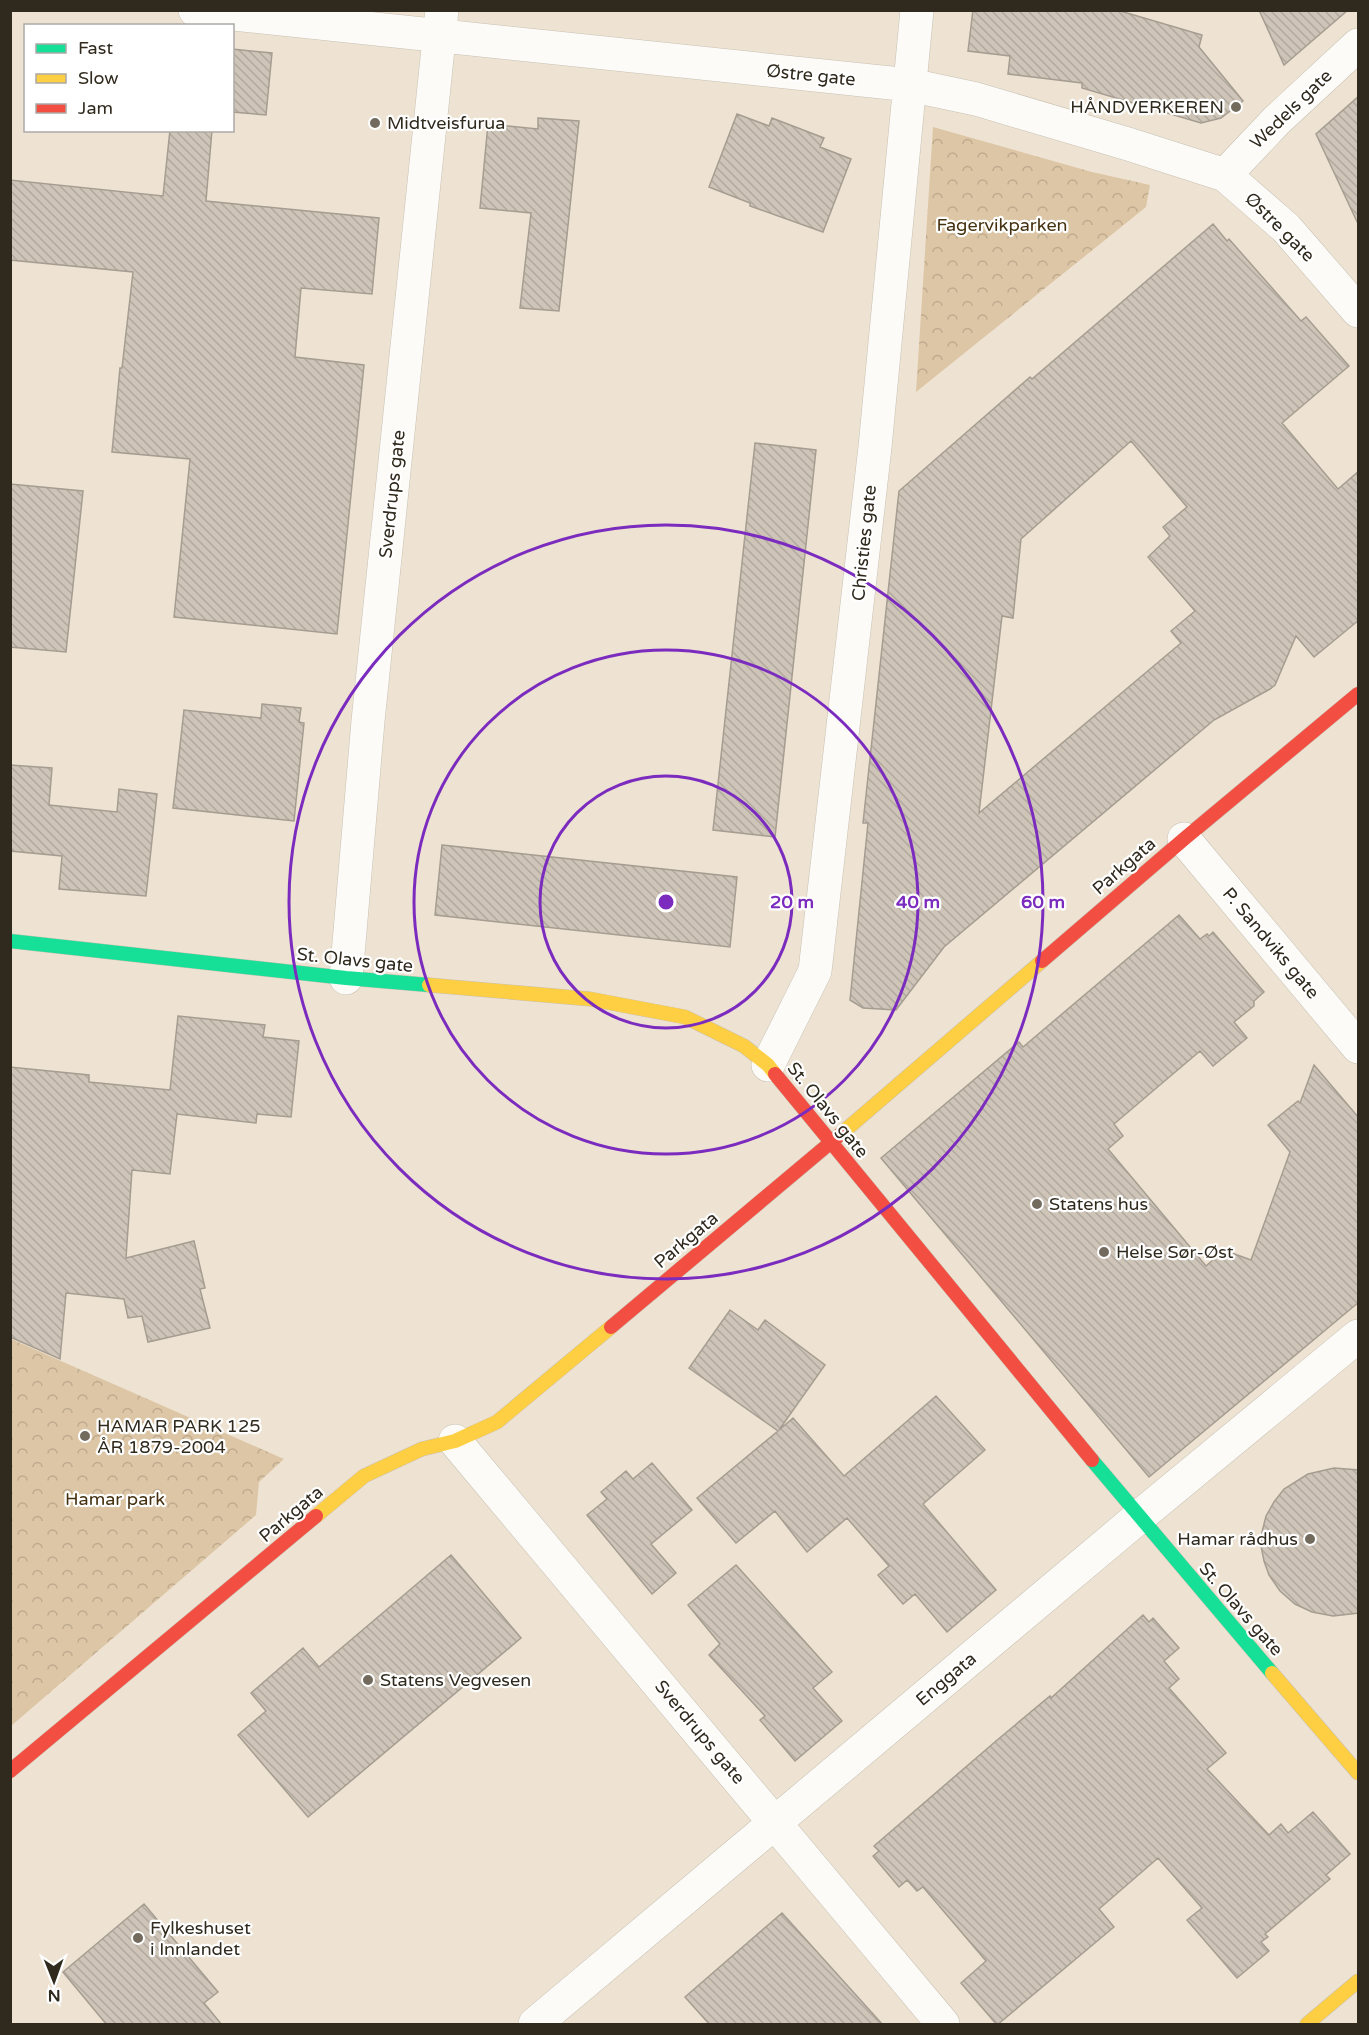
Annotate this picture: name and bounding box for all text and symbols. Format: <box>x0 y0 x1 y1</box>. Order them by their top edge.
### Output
legend <box>24 24 234 132</box>
text: Fast <box>78 37 113 59</box>
street label: Østre gate <box>765 59 857 91</box>
street label: Wedels gate <box>1246 65 1336 153</box>
text: Slow <box>78 67 119 89</box>
place label: HÅNDVERKEREN <box>1070 96 1224 118</box>
text: Jam <box>78 97 113 119</box>
marker: HÅNDVERKEREN <box>1229 100 1243 114</box>
place label: Midtveisfurua <box>387 112 505 134</box>
marker: Midtveisfurua <box>368 116 382 130</box>
street label: Østre gate <box>1241 188 1319 266</box>
park label: Fagervikparken <box>936 214 1068 236</box>
street label: Sverdrups gate <box>374 429 410 559</box>
street label: Christies gate <box>847 484 881 602</box>
street label: Parkgata <box>1088 833 1160 899</box>
street label: P. Sandviks gate <box>1218 883 1324 1003</box>
text: 20 m <box>770 891 814 913</box>
text: 40 m <box>896 891 940 913</box>
text: 60 m <box>1021 891 1065 913</box>
centre of rings <box>656 892 676 912</box>
street label: St. Olavs gate <box>296 943 414 977</box>
street label: St. Olavs gate <box>783 1058 873 1162</box>
place label: Statens hus <box>1049 1193 1148 1215</box>
marker: Statens hus <box>1030 1197 1044 1211</box>
street label: Parkgata <box>650 1207 722 1273</box>
place label: Helse Sør-Øst <box>1116 1241 1234 1263</box>
marker: Helse Sør-Øst <box>1097 1245 1111 1259</box>
place label: HAMAR PARK 125 ÅR 1879-2004 <box>97 1415 261 1458</box>
marker: HAMAR PARK 125 ÅR 1879-2004 <box>78 1429 92 1443</box>
street label: Parkgata <box>255 1481 327 1547</box>
park label: Hamar park <box>65 1488 165 1510</box>
place label: Hamar rådhus <box>1177 1528 1298 1550</box>
marker: Hamar rådhus <box>1303 1532 1317 1546</box>
street label: St. Olavs gate <box>1194 1558 1288 1660</box>
street label: Enggata <box>911 1647 981 1711</box>
place label: Statens Vegvesen <box>380 1669 531 1691</box>
marker: Statens Vegvesen <box>361 1673 375 1687</box>
street label: Sverdrups gate <box>650 1676 750 1788</box>
place label: Fylkeshuset i Innlandet <box>150 1917 251 1960</box>
marker: Fylkeshuset i Innlandet <box>131 1931 145 1945</box>
north arrow <box>24 1951 84 2011</box>
text: N <box>48 1985 61 2005</box>

